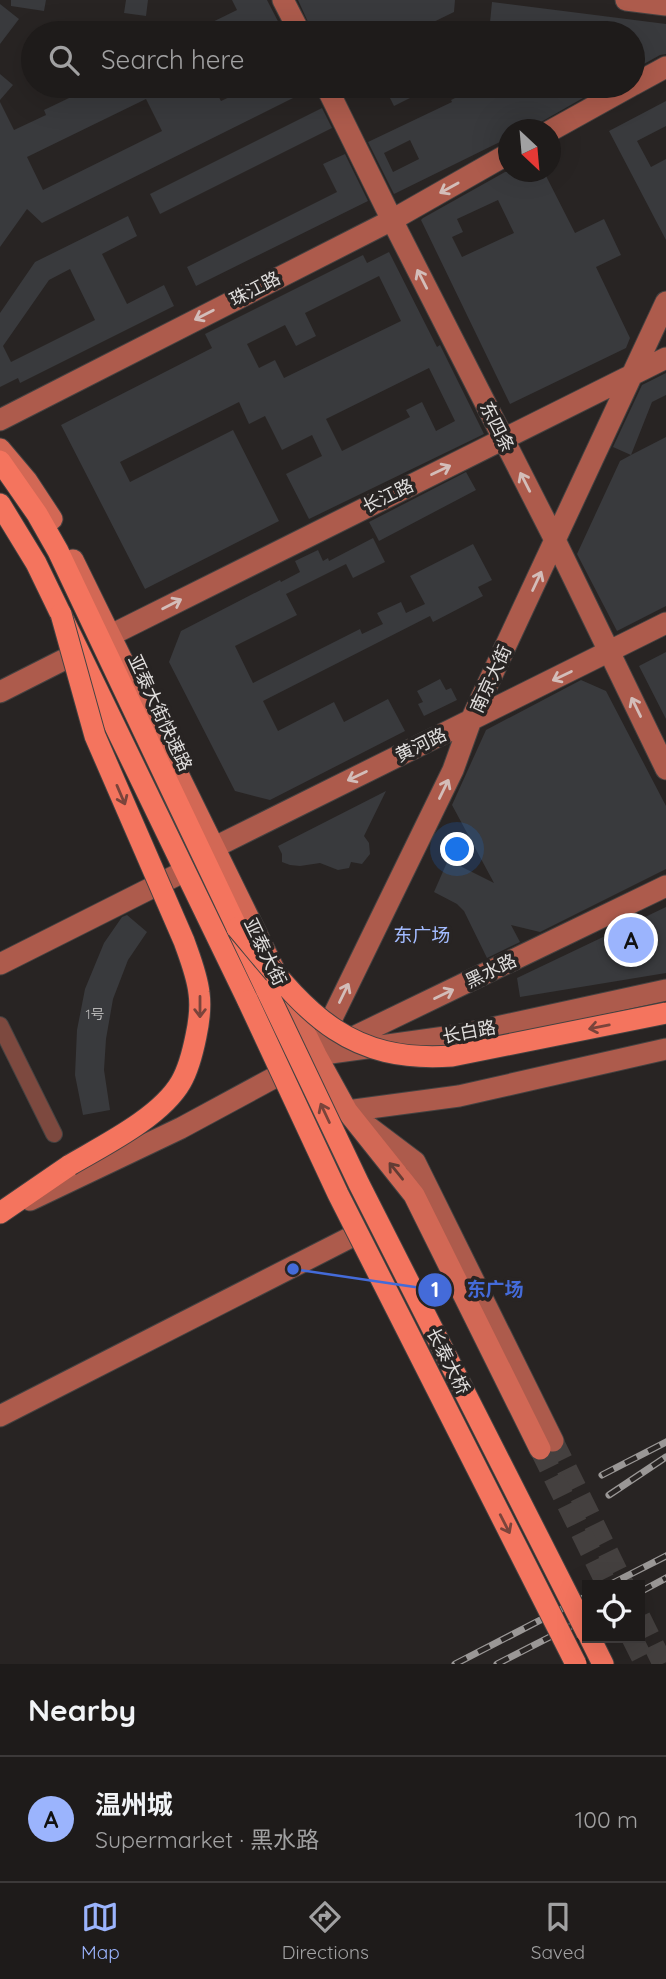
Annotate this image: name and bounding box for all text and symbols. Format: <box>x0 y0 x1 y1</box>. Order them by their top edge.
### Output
search box <box>21 21 645 98</box>
icon: search <box>45 41 83 79</box>
text: Search here <box>101 43 245 76</box>
north arrow <box>498 119 561 182</box>
one-way arrow <box>439 182 460 195</box>
street label: 珠江路 <box>225 266 284 311</box>
one-way arrow <box>414 269 428 290</box>
one-way arrow <box>194 309 215 323</box>
street label: 东四条 <box>475 397 520 456</box>
one-way arrow <box>430 462 451 476</box>
one-way arrow <box>517 472 531 493</box>
street label: 长江路 <box>358 473 417 518</box>
one-way arrow <box>531 571 544 592</box>
one-way arrow <box>161 596 182 610</box>
street label: 南京大街 <box>465 641 516 716</box>
street label: 亚泰大街快速路 <box>123 651 198 775</box>
one-way arrow <box>552 669 573 683</box>
one-way arrow <box>629 697 642 718</box>
street label: 黄河路 <box>391 722 450 767</box>
one-way arrow <box>347 770 368 784</box>
one-way arrow <box>438 779 451 800</box>
one-way arrow <box>115 784 128 805</box>
your location <box>440 832 474 866</box>
street label: 亚泰大街 <box>239 914 292 989</box>
pin: A <box>608 914 654 966</box>
district label: 东广场 <box>393 923 451 947</box>
street label: 黑水路 <box>461 948 520 993</box>
one-way arrow <box>338 983 351 1004</box>
one-way arrow <box>433 986 454 1000</box>
one-way arrow <box>193 995 207 1018</box>
house number: 1号 <box>85 1005 105 1023</box>
street label: 长白路 <box>440 1015 498 1048</box>
one-way arrow <box>588 1020 611 1034</box>
one-way arrow <box>317 1102 330 1123</box>
one-way arrow <box>388 1163 403 1181</box>
callout: 东广场 <box>417 1270 537 1310</box>
text: 1 <box>431 1276 439 1302</box>
text: 东广场 <box>466 1277 524 1301</box>
street label: 长泰大桥 <box>422 1323 475 1398</box>
one-way arrow <box>499 1513 513 1534</box>
map controls <box>582 1580 645 1643</box>
button: locate <box>582 1580 645 1643</box>
text: Nearby <box>28 1691 136 1729</box>
text: 温州城 <box>95 1788 173 1821</box>
text: A <box>44 1805 58 1834</box>
text: 100 m <box>575 1805 638 1834</box>
text: Supermarket · 黑水路 <box>95 1825 319 1854</box>
tab: Map <box>81 1898 120 1964</box>
tab: Directions <box>282 1898 369 1964</box>
tab: Saved <box>531 1898 585 1964</box>

